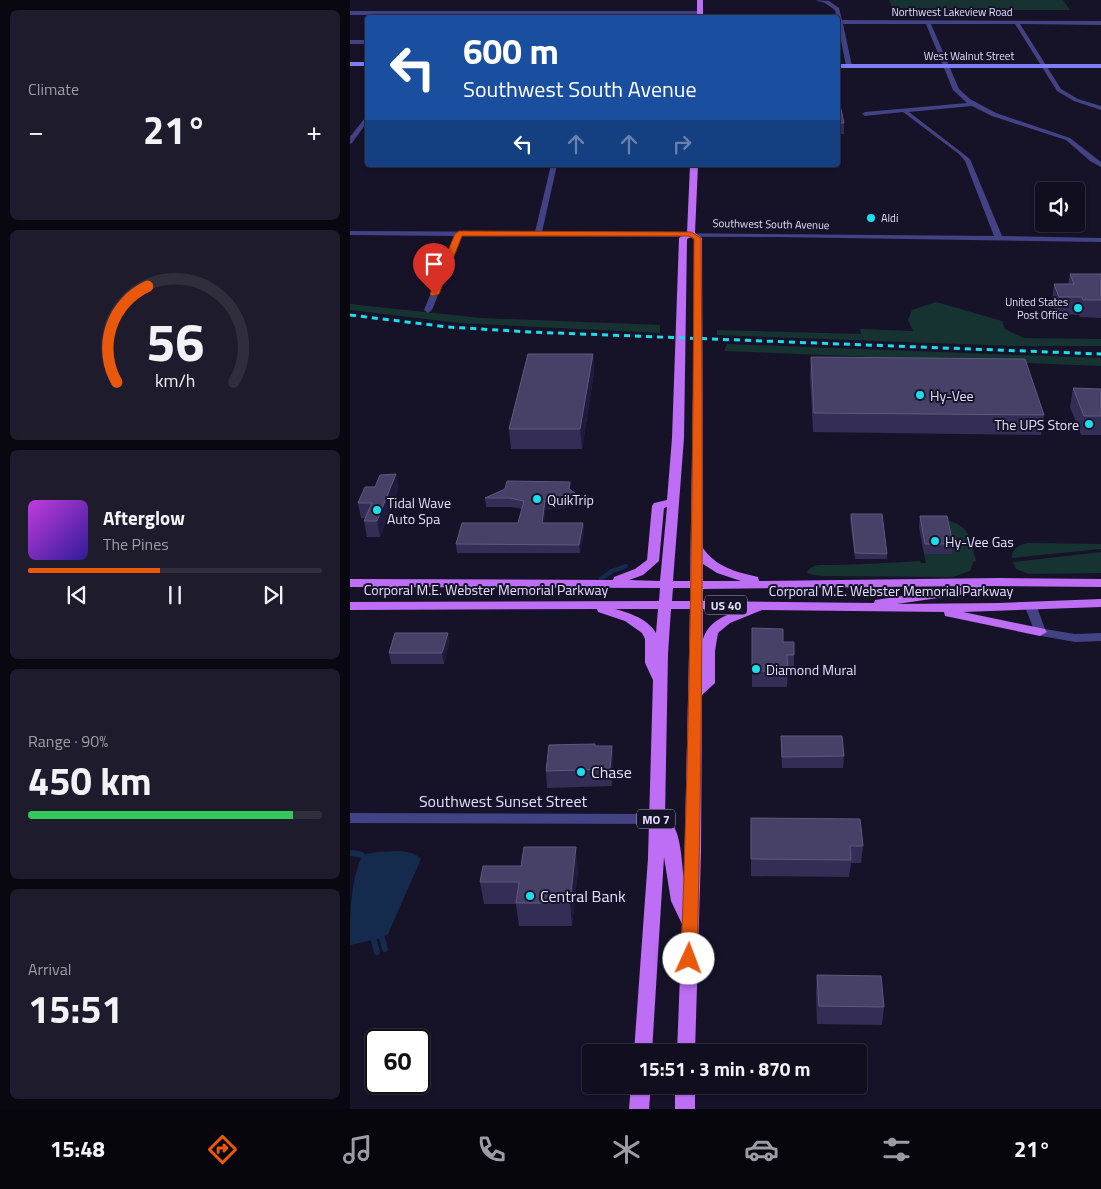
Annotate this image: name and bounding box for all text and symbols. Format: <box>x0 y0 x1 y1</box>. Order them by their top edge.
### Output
street label: Northwest Lakeview Road <box>891 4 1013 20</box>
text: 600 m <box>463 24 559 78</box>
icon: left <box>380 35 445 100</box>
street label: West Walnut Street <box>924 48 1014 64</box>
text: Southwest South Avenue <box>463 72 697 106</box>
text: Climate <box>28 77 79 101</box>
text: 21° <box>143 101 207 159</box>
text: − <box>28 109 44 152</box>
text: + <box>306 109 322 152</box>
icon: left <box>509 130 537 158</box>
icon: ahead <box>562 130 590 158</box>
icon: ahead <box>615 130 643 158</box>
icon: right <box>668 130 696 158</box>
map controls <box>1035 182 1085 232</box>
button: sound <box>1035 182 1085 232</box>
place label: Aldi <box>881 210 898 226</box>
marker: Aldi <box>865 212 877 224</box>
street label: Southwest South Avenue <box>712 215 830 233</box>
pin <box>413 243 455 294</box>
icon: arrive <box>420 250 448 278</box>
place label: United States Post Office <box>1005 294 1068 323</box>
text: 56 <box>146 302 204 381</box>
marker: United States Post Office <box>1072 302 1084 314</box>
text: km/h <box>155 367 195 394</box>
place label: Hy-Vee <box>930 385 974 406</box>
marker: Hy-Vee <box>914 389 926 401</box>
place label: The UPS Store <box>994 414 1079 435</box>
marker: The UPS Store <box>1083 418 1095 430</box>
place label: QuikTrip <box>547 489 594 510</box>
place label: Tidal Wave Auto Spa <box>387 492 451 529</box>
marker: QuikTrip <box>531 493 543 505</box>
text: Afterglow <box>103 503 185 532</box>
marker: Tidal Wave Auto Spa <box>371 504 383 516</box>
place label: Hy-Vee Gas <box>945 531 1014 552</box>
text: The Pines <box>103 532 169 556</box>
marker: Hy-Vee Gas <box>929 535 941 547</box>
street label: Corporal M.E. Webster Memorial Parkway <box>364 579 608 600</box>
street label: Corporal M.E. Webster Memorial Parkway <box>769 580 1013 601</box>
icon: previous <box>63 581 91 609</box>
icon: pause <box>161 581 189 609</box>
icon: next <box>259 581 287 609</box>
road number: US 40 <box>705 596 747 614</box>
place label: Diamond Mural <box>766 659 857 680</box>
marker: Diamond Mural <box>750 663 762 675</box>
text: Range · 90% <box>28 729 108 753</box>
text: 450 km <box>28 752 152 810</box>
place label: Chase <box>591 760 632 784</box>
marker: Chase <box>575 766 587 778</box>
street label: Southwest Sunset Street <box>419 789 587 813</box>
road number: MO 7 <box>637 810 675 829</box>
place label: Central Bank <box>540 884 626 908</box>
marker: Central Bank <box>524 890 536 902</box>
position arrow <box>662 932 714 984</box>
text: Arrival <box>28 957 71 981</box>
text: 15:51 <box>28 980 123 1038</box>
speed limit sign: 60 <box>365 1029 430 1094</box>
text: 15:51 · 3 min · 870 m <box>638 1054 811 1083</box>
text: 15:48 <box>50 1132 105 1166</box>
icon: directions <box>205 1132 240 1167</box>
icon: music <box>340 1132 375 1167</box>
icon: phone <box>474 1132 509 1167</box>
icon: climate <box>609 1132 644 1167</box>
icon: car <box>744 1132 779 1167</box>
icon: filters <box>879 1132 914 1167</box>
text: 21° <box>1014 1132 1051 1166</box>

